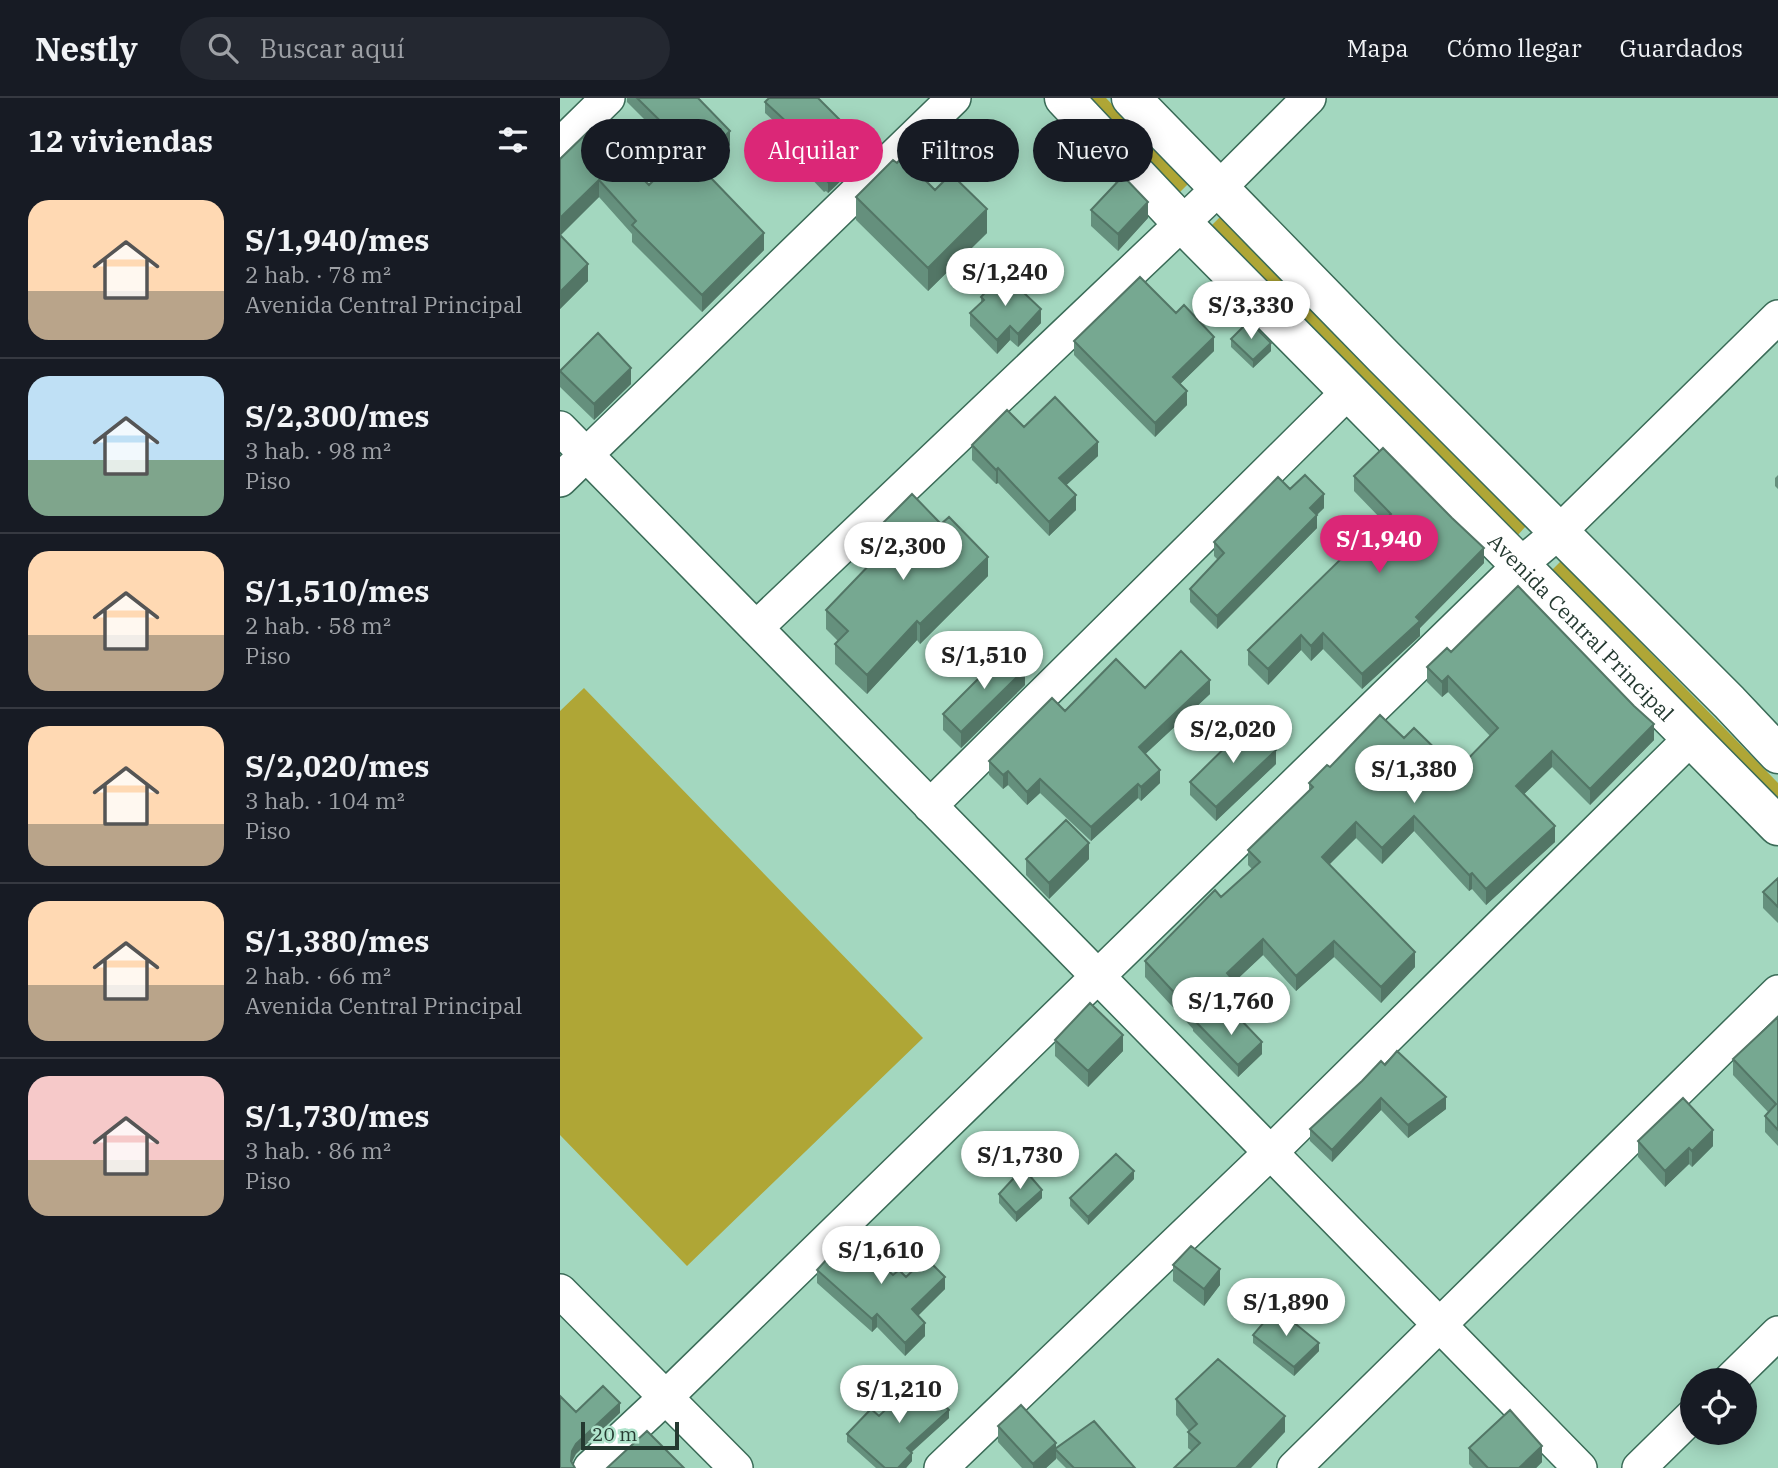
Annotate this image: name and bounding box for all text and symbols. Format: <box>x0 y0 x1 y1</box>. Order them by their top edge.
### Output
search box <box>180 17 670 80</box>
text: Nestly <box>35 27 138 70</box>
icon: search <box>204 29 242 67</box>
text: Buscar aquí <box>260 31 405 65</box>
text: Mapa <box>1347 32 1409 64</box>
text: Cómo llegar <box>1447 32 1582 64</box>
text: Guardados <box>1620 32 1743 64</box>
chip: Comprar <box>581 119 730 182</box>
chip: Alquilar <box>744 119 883 182</box>
chip: Filtros <box>897 119 1019 182</box>
chip: Nuevo <box>1033 119 1153 182</box>
text: 12 viviendas <box>28 121 213 160</box>
icon: filters <box>494 121 532 159</box>
text: S/1,940/mes <box>245 220 430 259</box>
icon: home <box>84 228 168 312</box>
pin: S/1,240 <box>940 248 1070 308</box>
text: S/1,240 <box>962 256 1048 286</box>
text: 2 hab. · 78 m² <box>245 259 391 289</box>
pin: S/3,330 <box>1186 282 1316 341</box>
text: Avenida Central Principal <box>245 289 522 319</box>
text: S/3,330 <box>1208 289 1294 319</box>
text: S/2,300/mes <box>245 396 430 435</box>
icon: home <box>84 404 168 488</box>
text: 3 hab. · 98 m² <box>245 435 391 465</box>
text: Piso <box>245 465 291 495</box>
pin: S/1,940 <box>1314 516 1444 575</box>
pin: S/2,300 <box>838 522 968 582</box>
text: S/1,940 <box>1336 523 1422 553</box>
street label: Avenida Central Principal <box>1482 527 1680 727</box>
text: S/2,300 <box>860 530 946 560</box>
text: S/1,510/mes <box>245 571 430 610</box>
icon: home <box>84 579 168 663</box>
text: 2 hab. · 58 m² <box>245 610 391 640</box>
pin: S/1,510 <box>919 632 1049 691</box>
text: S/1,510 <box>941 639 1027 669</box>
text: Piso <box>245 640 291 670</box>
pin: S/2,020 <box>1168 706 1298 765</box>
text: S/2,020 <box>1190 713 1276 743</box>
text: S/2,020/mes <box>245 746 430 785</box>
pin: S/1,380 <box>1349 746 1479 805</box>
text: S/1,380 <box>1371 753 1457 783</box>
icon: home <box>84 754 168 838</box>
text: 3 hab. · 104 m² <box>245 785 405 815</box>
text: Piso <box>245 815 291 845</box>
text: S/1,380/mes <box>245 921 430 960</box>
icon: home <box>84 929 168 1013</box>
text: 2 hab. · 66 m² <box>245 960 391 990</box>
pin: S/1,760 <box>1166 978 1296 1037</box>
text: S/1,760 <box>1188 985 1274 1015</box>
text: Avenida Central Principal <box>245 990 522 1020</box>
text: S/1,730/mes <box>245 1096 430 1135</box>
icon: home <box>84 1104 168 1188</box>
pin: S/1,730 <box>955 1132 1085 1191</box>
text: 3 hab. · 86 m² <box>245 1135 391 1165</box>
text: S/1,730 <box>977 1139 1063 1169</box>
text: Piso <box>245 1165 291 1195</box>
pin: S/1,610 <box>816 1226 946 1286</box>
text: S/1,610 <box>838 1234 924 1264</box>
pin: S/1,890 <box>1221 1278 1351 1338</box>
text: S/1,890 <box>1243 1286 1329 1316</box>
pin: S/1,210 <box>834 1366 964 1425</box>
map controls <box>1680 1368 1757 1445</box>
button: locate <box>1680 1368 1757 1445</box>
text: S/1,210 <box>856 1373 942 1403</box>
scale bar <box>581 1419 679 1451</box>
text: 20 m <box>592 1422 637 1446</box>

